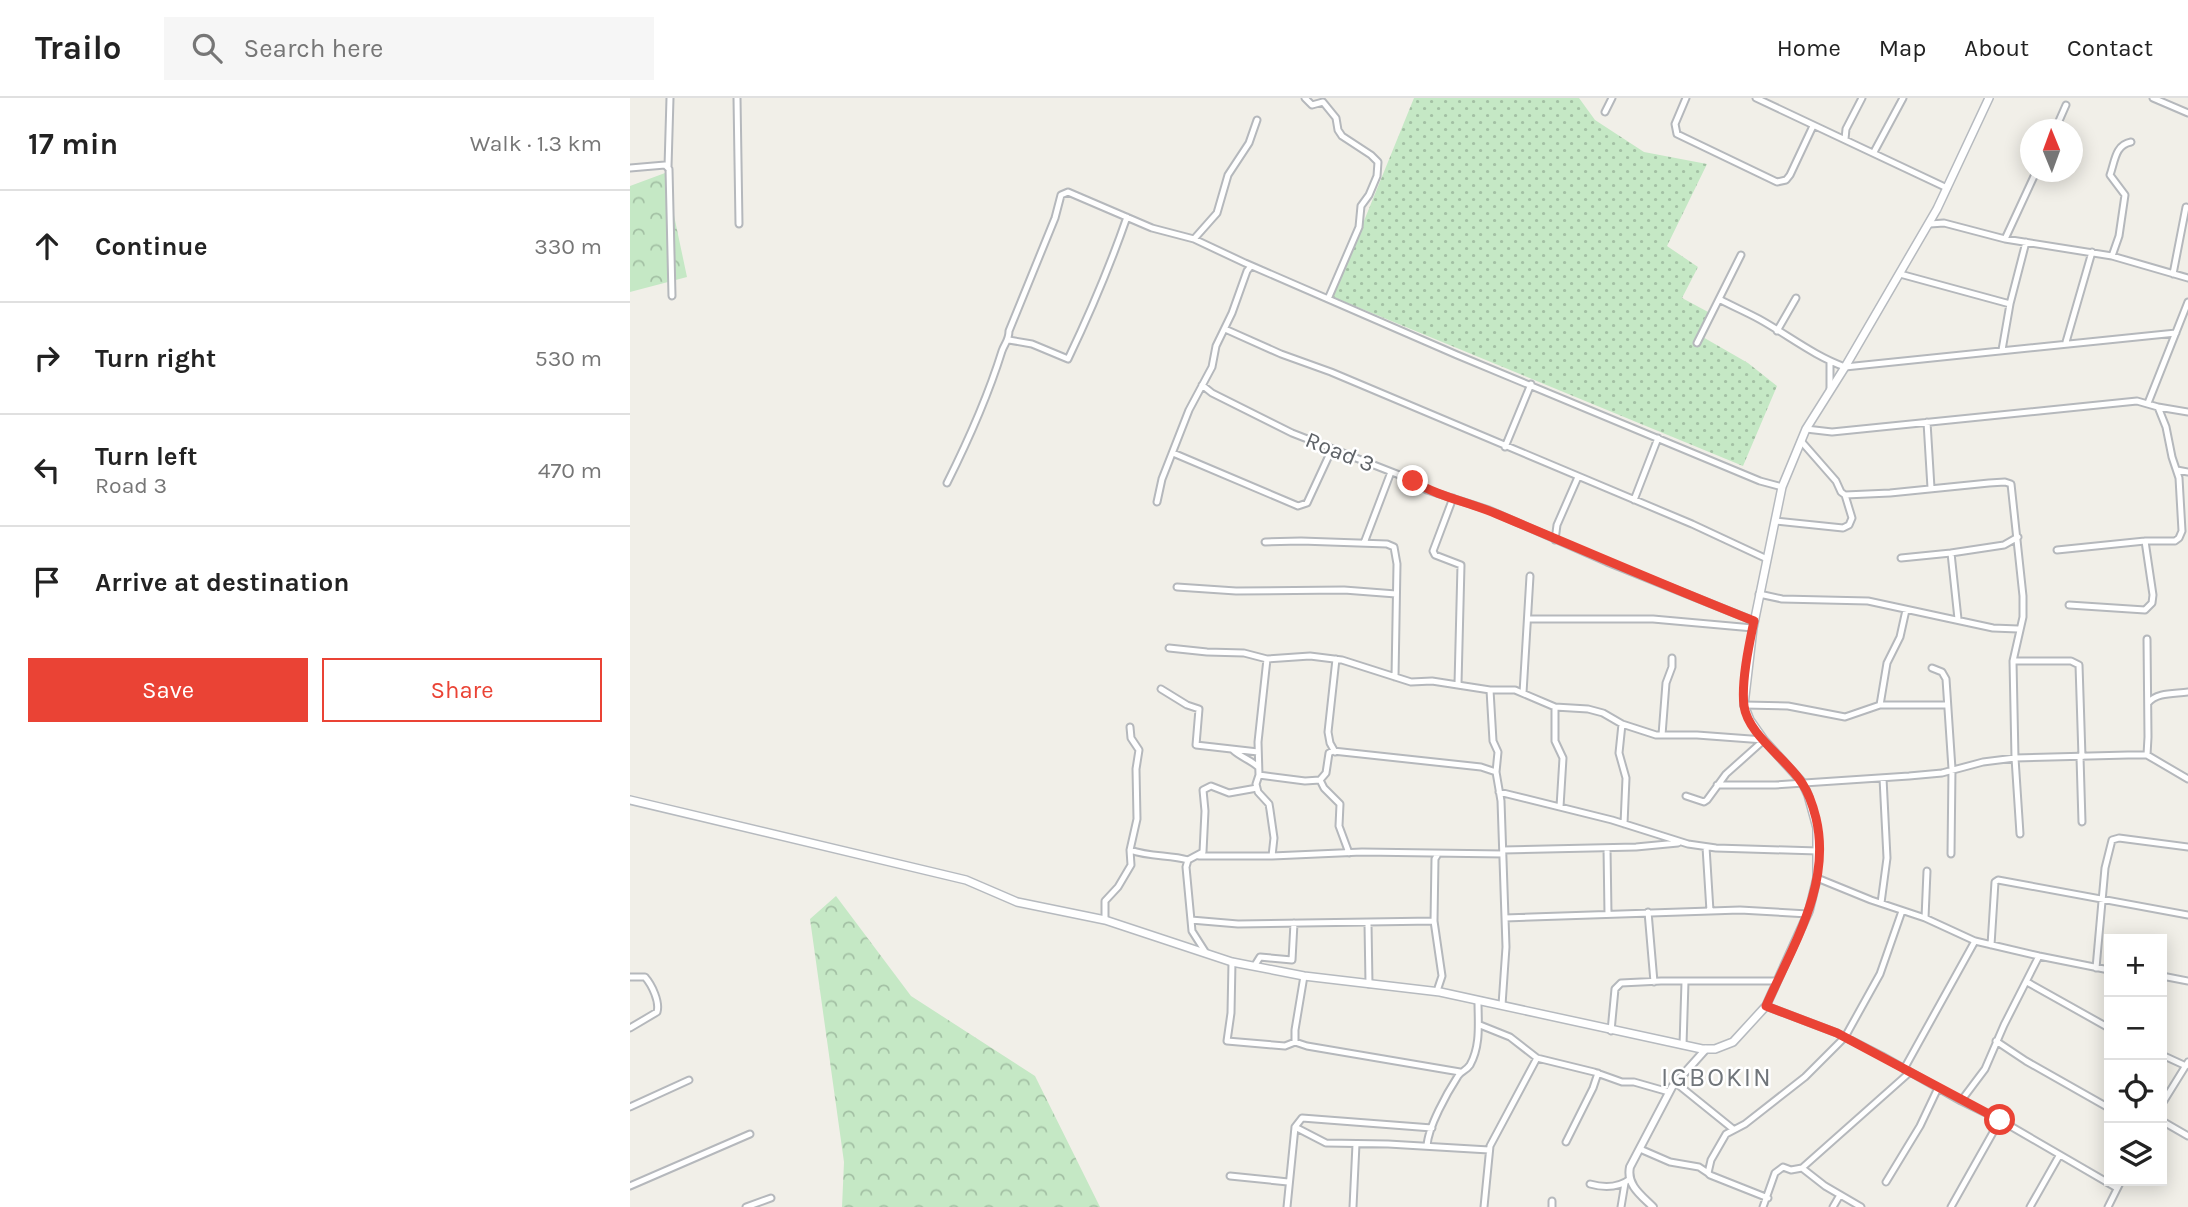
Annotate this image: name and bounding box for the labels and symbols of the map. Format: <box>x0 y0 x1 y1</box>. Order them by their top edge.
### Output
north arrow <box>2020 119 2083 182</box>
street label: Road 3 <box>1302 426 1378 478</box>
route end <box>1397 465 1428 496</box>
district label: IGBOKIN <box>1661 1062 1773 1093</box>
route start <box>1984 1104 2015 1135</box>

